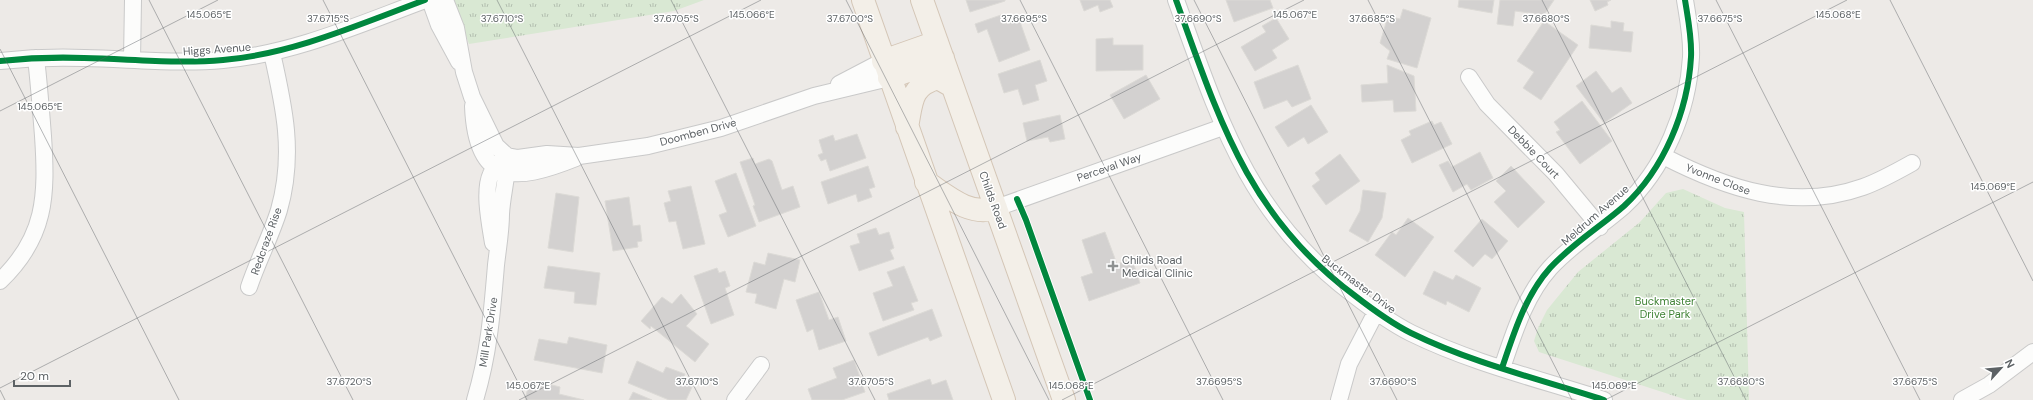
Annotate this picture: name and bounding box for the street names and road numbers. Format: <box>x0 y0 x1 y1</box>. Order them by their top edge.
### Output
street label: Higgs Avenue <box>182 40 252 58</box>
street label: Doomben Drive <box>658 115 738 149</box>
street label: Debbie Court <box>1505 123 1563 181</box>
street label: Perceval Way <box>1075 149 1143 185</box>
street label: Yvonne Close <box>1684 160 1752 198</box>
street label: Childs Road <box>976 169 1010 231</box>
street label: Meldrum Avenue <box>1558 182 1632 248</box>
street label: Redcraze Rise <box>247 205 285 277</box>
street label: Buckmaster Drive <box>1319 252 1399 316</box>
street label: Mill Park Drive <box>476 296 500 368</box>

